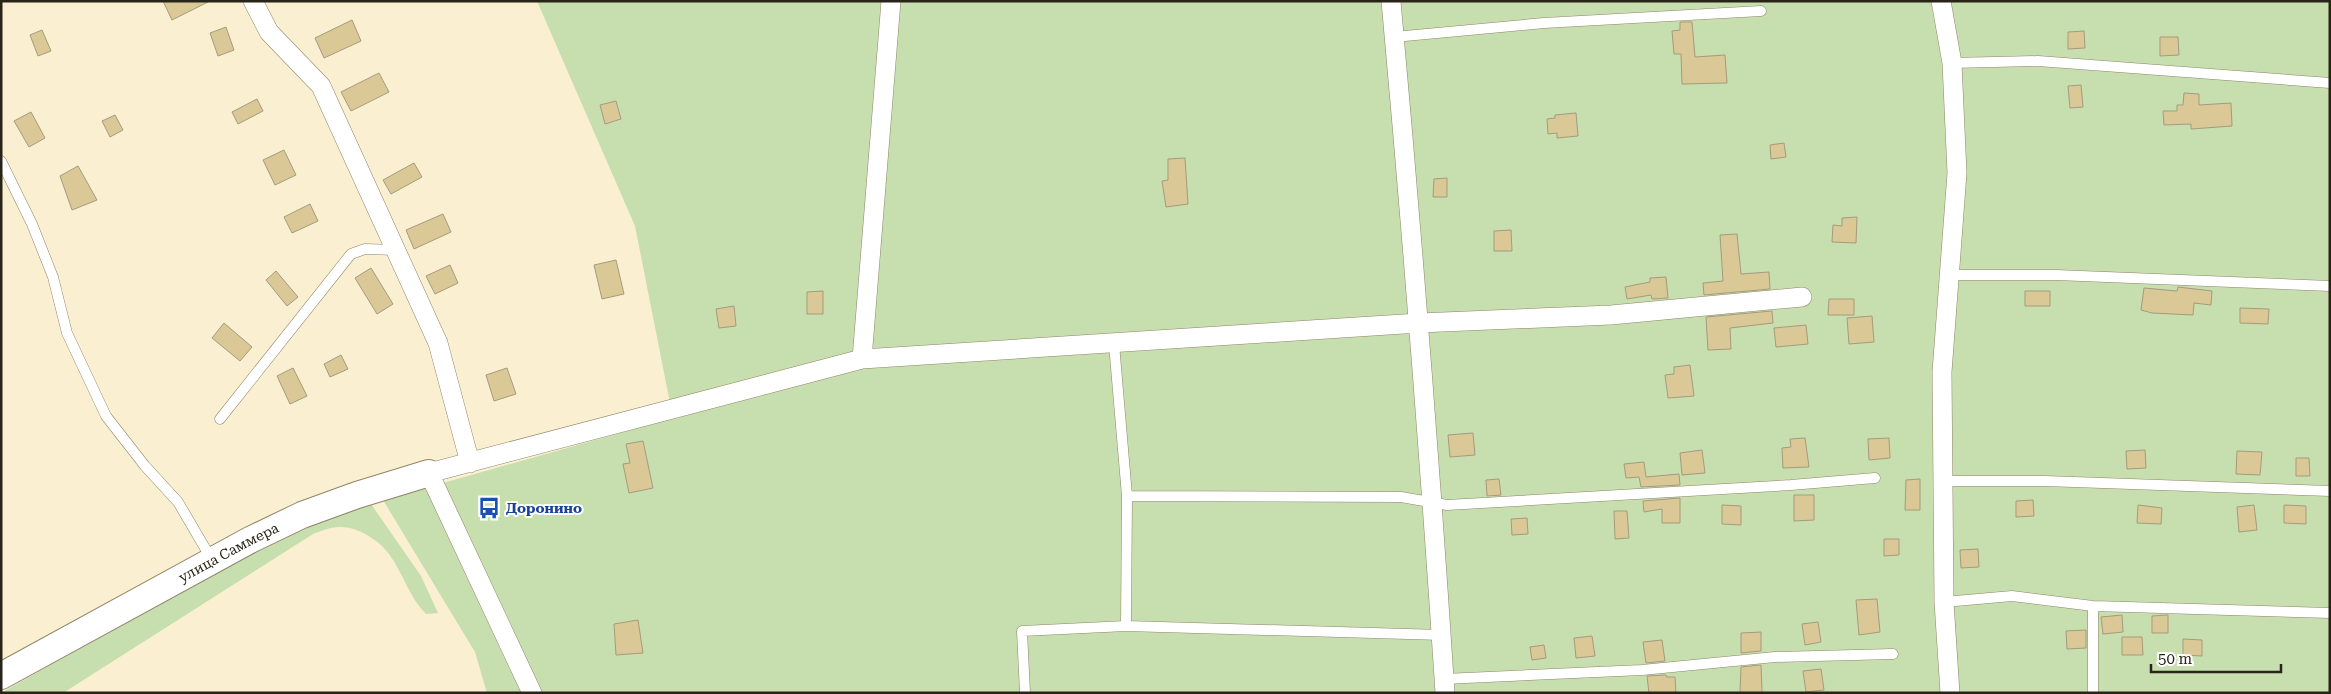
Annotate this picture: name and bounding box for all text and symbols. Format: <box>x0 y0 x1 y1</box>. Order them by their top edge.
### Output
bus stop icon: Доронино <box>476 495 502 521</box>
place label: Доронино <box>506 500 582 516</box>
street label: улица Саммера <box>176 519 282 585</box>
scale bar <box>2151 642 2281 674</box>
text: 50 m <box>2158 650 2193 668</box>

